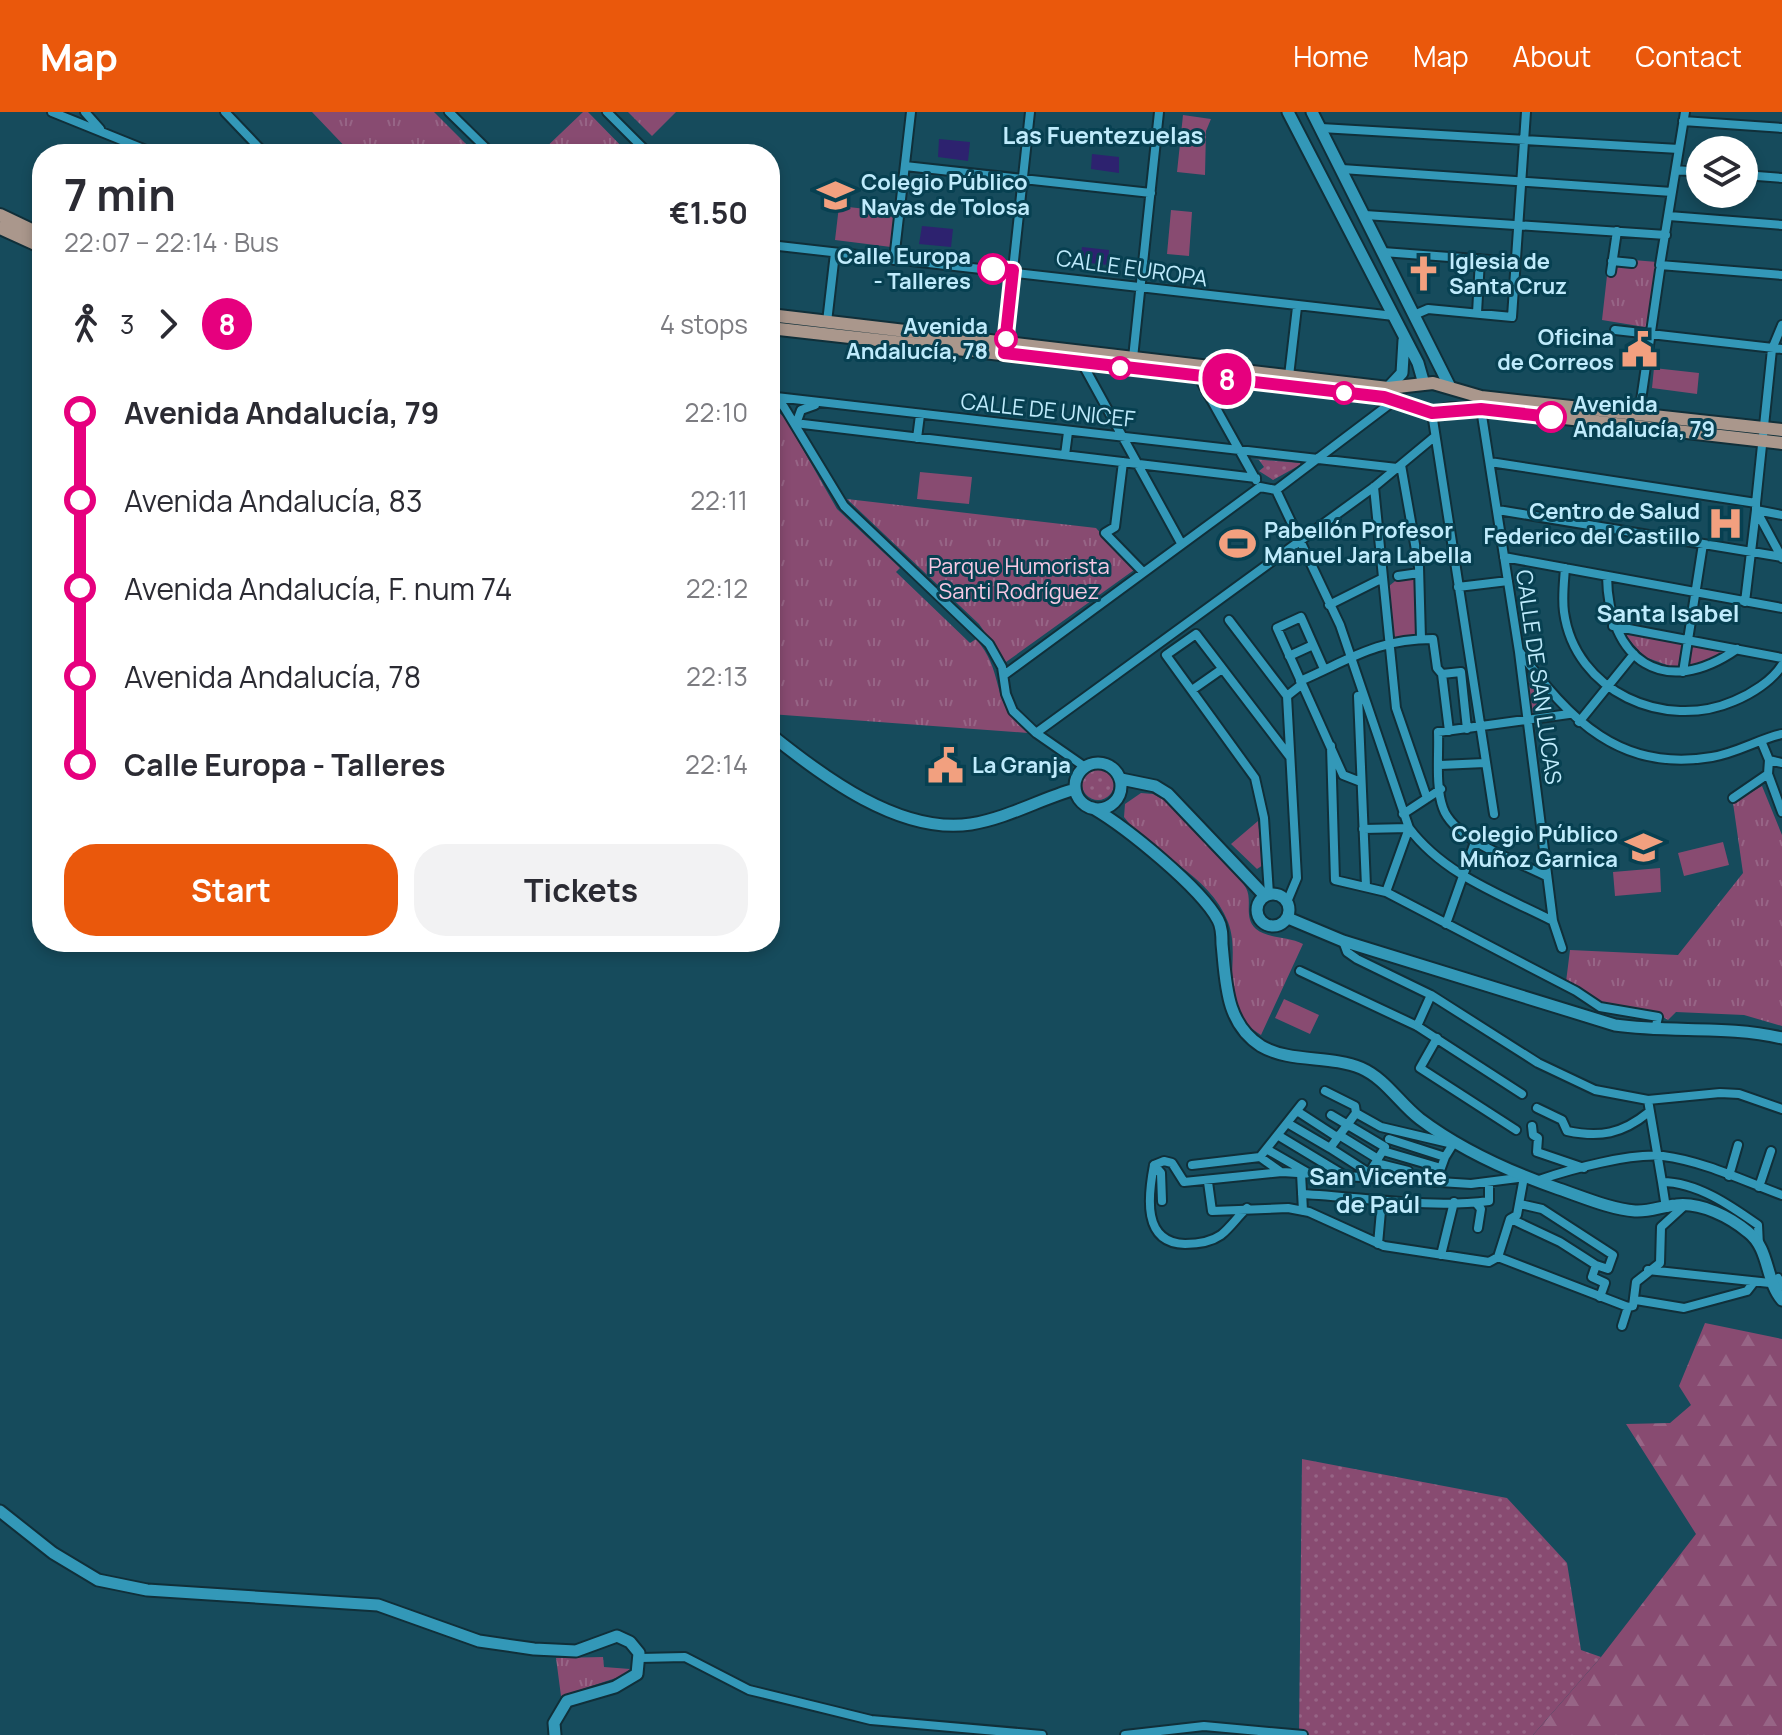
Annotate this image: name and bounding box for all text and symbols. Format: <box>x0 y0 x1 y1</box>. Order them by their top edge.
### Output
text: Map <box>40 30 118 82</box>
text: Home <box>1293 37 1369 75</box>
text: Map <box>1413 37 1469 75</box>
text: About <box>1513 37 1591 75</box>
text: Contact <box>1635 37 1742 75</box>
district label: Las Fuentezuelas <box>1002 118 1204 151</box>
map controls <box>1686 136 1758 208</box>
button: layers <box>1686 136 1758 208</box>
text: 7 min <box>64 164 176 224</box>
place label: Colegio Público Navas de Tolosa <box>861 167 1030 222</box>
school or university icon: Colegio Público Navas de Tolosa <box>816 176 854 214</box>
text: €1.50 <box>669 192 748 233</box>
text: 22:07 – 22:14 · Bus <box>64 224 279 260</box>
place label: Calle Europa - Talleres <box>837 241 971 296</box>
street label: CALLE EUROPA <box>1054 243 1210 293</box>
place label: Iglesia de Santa Cruz <box>1449 246 1567 301</box>
marker: Calle Europa - Talleres <box>978 254 1008 284</box>
church icon: Iglesia de Santa Cruz <box>1404 255 1442 293</box>
icon: walk <box>64 302 108 346</box>
icon: forward <box>146 302 190 346</box>
text: 8 <box>218 305 236 343</box>
text: 3 <box>120 306 134 342</box>
text: 4 stops <box>660 306 748 342</box>
place label: Avenida Andalucía, 78 <box>846 311 988 366</box>
place label: Oficina de Correos <box>1497 322 1614 377</box>
marker: Avenida Andalucía, 78 <box>995 328 1017 350</box>
public building icon: Oficina de Correos <box>1621 331 1659 369</box>
line badge: 8 <box>1201 353 1253 405</box>
unlabelled marker <box>1109 357 1131 379</box>
text: 8 <box>1218 360 1236 398</box>
unlabelled marker <box>1333 382 1355 404</box>
street label: CALLE DE UNICEF <box>959 386 1137 434</box>
place label: Avenida Andalucía, 79 <box>1573 389 1715 444</box>
text: Avenida Andalucía, 79 <box>124 392 439 433</box>
text: 22:10 <box>685 394 748 430</box>
marker: Avenida Andalucía, 79 <box>1536 402 1566 432</box>
text: Avenida Andalucía, 83 <box>124 480 423 521</box>
text: 22:11 <box>690 482 748 518</box>
place label: Centro de Salud Federico del Castillo <box>1484 496 1700 551</box>
hospital icon: Centro de Salud Federico del Castillo <box>1707 505 1745 543</box>
place label: Pabellón Profesor Manuel Jara Labella <box>1264 515 1472 570</box>
sports icon: Pabellón Profesor Manuel Jara Labella <box>1219 524 1257 562</box>
park label: Parque Humorista Santi Rodríguez <box>928 551 1110 606</box>
text: Avenida Andalucía, F. num 74 <box>124 568 512 609</box>
street label: CALLE DE SAN LUCAS <box>1509 568 1569 786</box>
text: 22:12 <box>686 570 748 606</box>
district label: Santa Isabel <box>1596 596 1740 629</box>
text: Avenida Andalucía, 78 <box>124 656 421 697</box>
text: 22:13 <box>686 658 748 694</box>
text: Calle Europa - Talleres <box>124 744 445 785</box>
text: 22:14 <box>685 746 748 782</box>
public building icon: La Granja <box>927 746 965 784</box>
place label: La Granja <box>972 750 1071 780</box>
place label: Colegio Público Muñoz Garnica <box>1451 819 1618 874</box>
school or university icon: Colegio Público Muñoz Garnica <box>1625 828 1663 866</box>
button: Start <box>64 844 398 936</box>
button: Tickets <box>414 844 748 936</box>
district label: San Vicente de Paúl <box>1309 1159 1447 1220</box>

